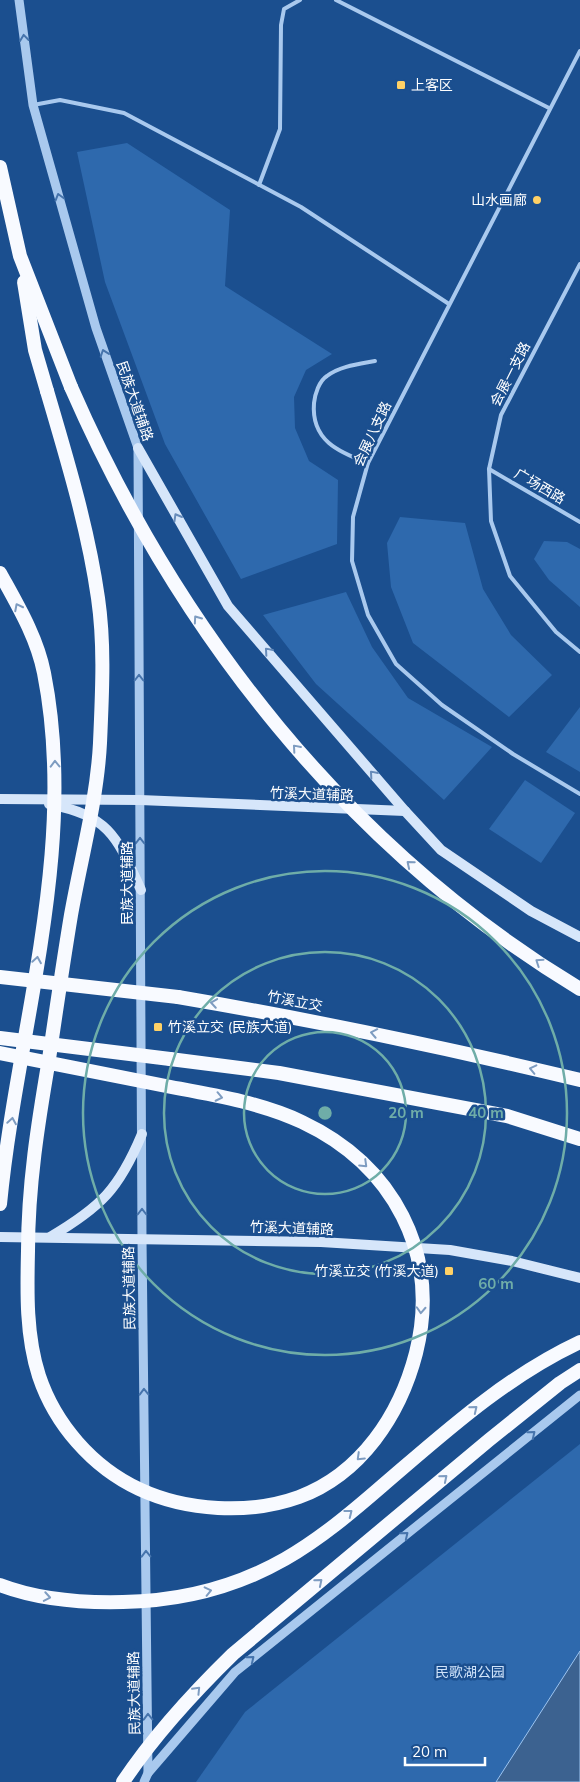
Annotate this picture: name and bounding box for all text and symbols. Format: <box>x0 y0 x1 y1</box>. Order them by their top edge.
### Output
one-way arrow <box>19 34 30 42</box>
place label: 上客区 <box>411 76 453 94</box>
marker: 上客区 <box>395 79 407 91</box>
place label: 山水画廊 <box>471 191 527 209</box>
one-way arrow <box>54 193 64 201</box>
marker: 山水画廊 <box>531 194 543 206</box>
street label: 会展一支路 <box>486 339 534 409</box>
one-way arrow <box>100 349 110 357</box>
street label: 民族大道辅路 <box>113 358 157 444</box>
street label: 会展八支路 <box>349 398 395 470</box>
street label: 广场西路 <box>511 464 569 508</box>
one-way arrow <box>174 513 184 522</box>
one-way arrow <box>14 604 24 613</box>
one-way arrow <box>194 615 203 625</box>
one-way arrow <box>265 648 273 657</box>
one-way arrow <box>134 674 144 682</box>
one-way arrow <box>292 745 301 754</box>
one-way arrow <box>49 760 60 768</box>
one-way arrow <box>370 771 379 780</box>
street label: 竹溪大道辅路 <box>270 784 354 804</box>
one-way arrow <box>135 837 145 844</box>
street label: 民族大道辅路 <box>118 841 136 925</box>
one-way arrow <box>406 861 415 870</box>
one-way arrow <box>31 956 41 965</box>
one-way arrow <box>535 959 545 968</box>
street label: 竹溪立交 <box>266 987 324 1015</box>
one-way arrow <box>210 998 218 1009</box>
place label: 竹溪立交 (民族大道) <box>168 1018 293 1036</box>
marker: 竹溪立交 (民族大道) <box>152 1021 164 1033</box>
one-way arrow <box>370 1028 379 1038</box>
one-way arrow <box>528 1064 537 1075</box>
one-way arrow <box>214 1091 223 1102</box>
text: 20 m <box>388 1103 424 1122</box>
text: 40 m <box>468 1103 504 1122</box>
centre of rings <box>316 1104 334 1122</box>
one-way arrow <box>6 1117 17 1125</box>
one-way arrow <box>358 1158 367 1167</box>
one-way arrow <box>137 1207 147 1215</box>
street label: 竹溪大道辅路 <box>250 1218 334 1238</box>
street label: 民族大道辅路 <box>119 1246 139 1330</box>
place label: 竹溪立交 (竹溪大道) <box>314 1262 439 1280</box>
marker: 竹溪立交 (竹溪大道) <box>443 1265 455 1277</box>
text: 60 m <box>478 1274 514 1293</box>
one-way arrow <box>415 1307 426 1315</box>
one-way arrow <box>139 1387 149 1395</box>
one-way arrow <box>468 1406 477 1414</box>
one-way arrow <box>526 1431 535 1439</box>
one-way arrow <box>357 1451 366 1460</box>
one-way arrow <box>438 1474 447 1483</box>
one-way arrow <box>344 1510 353 1519</box>
one-way arrow <box>399 1533 408 1541</box>
one-way arrow <box>141 1550 151 1558</box>
one-way arrow <box>313 1579 322 1588</box>
one-way arrow <box>204 1586 213 1597</box>
one-way arrow <box>43 1592 51 1602</box>
street label: 民族大道辅路 <box>124 1651 144 1735</box>
one-way arrow <box>245 1656 254 1664</box>
park label: 民歌湖公园 <box>435 1663 505 1681</box>
one-way arrow <box>191 1686 200 1695</box>
one-way arrow <box>143 1712 153 1720</box>
scale bar <box>405 1734 485 1766</box>
text: 20 m <box>412 1742 447 1761</box>

